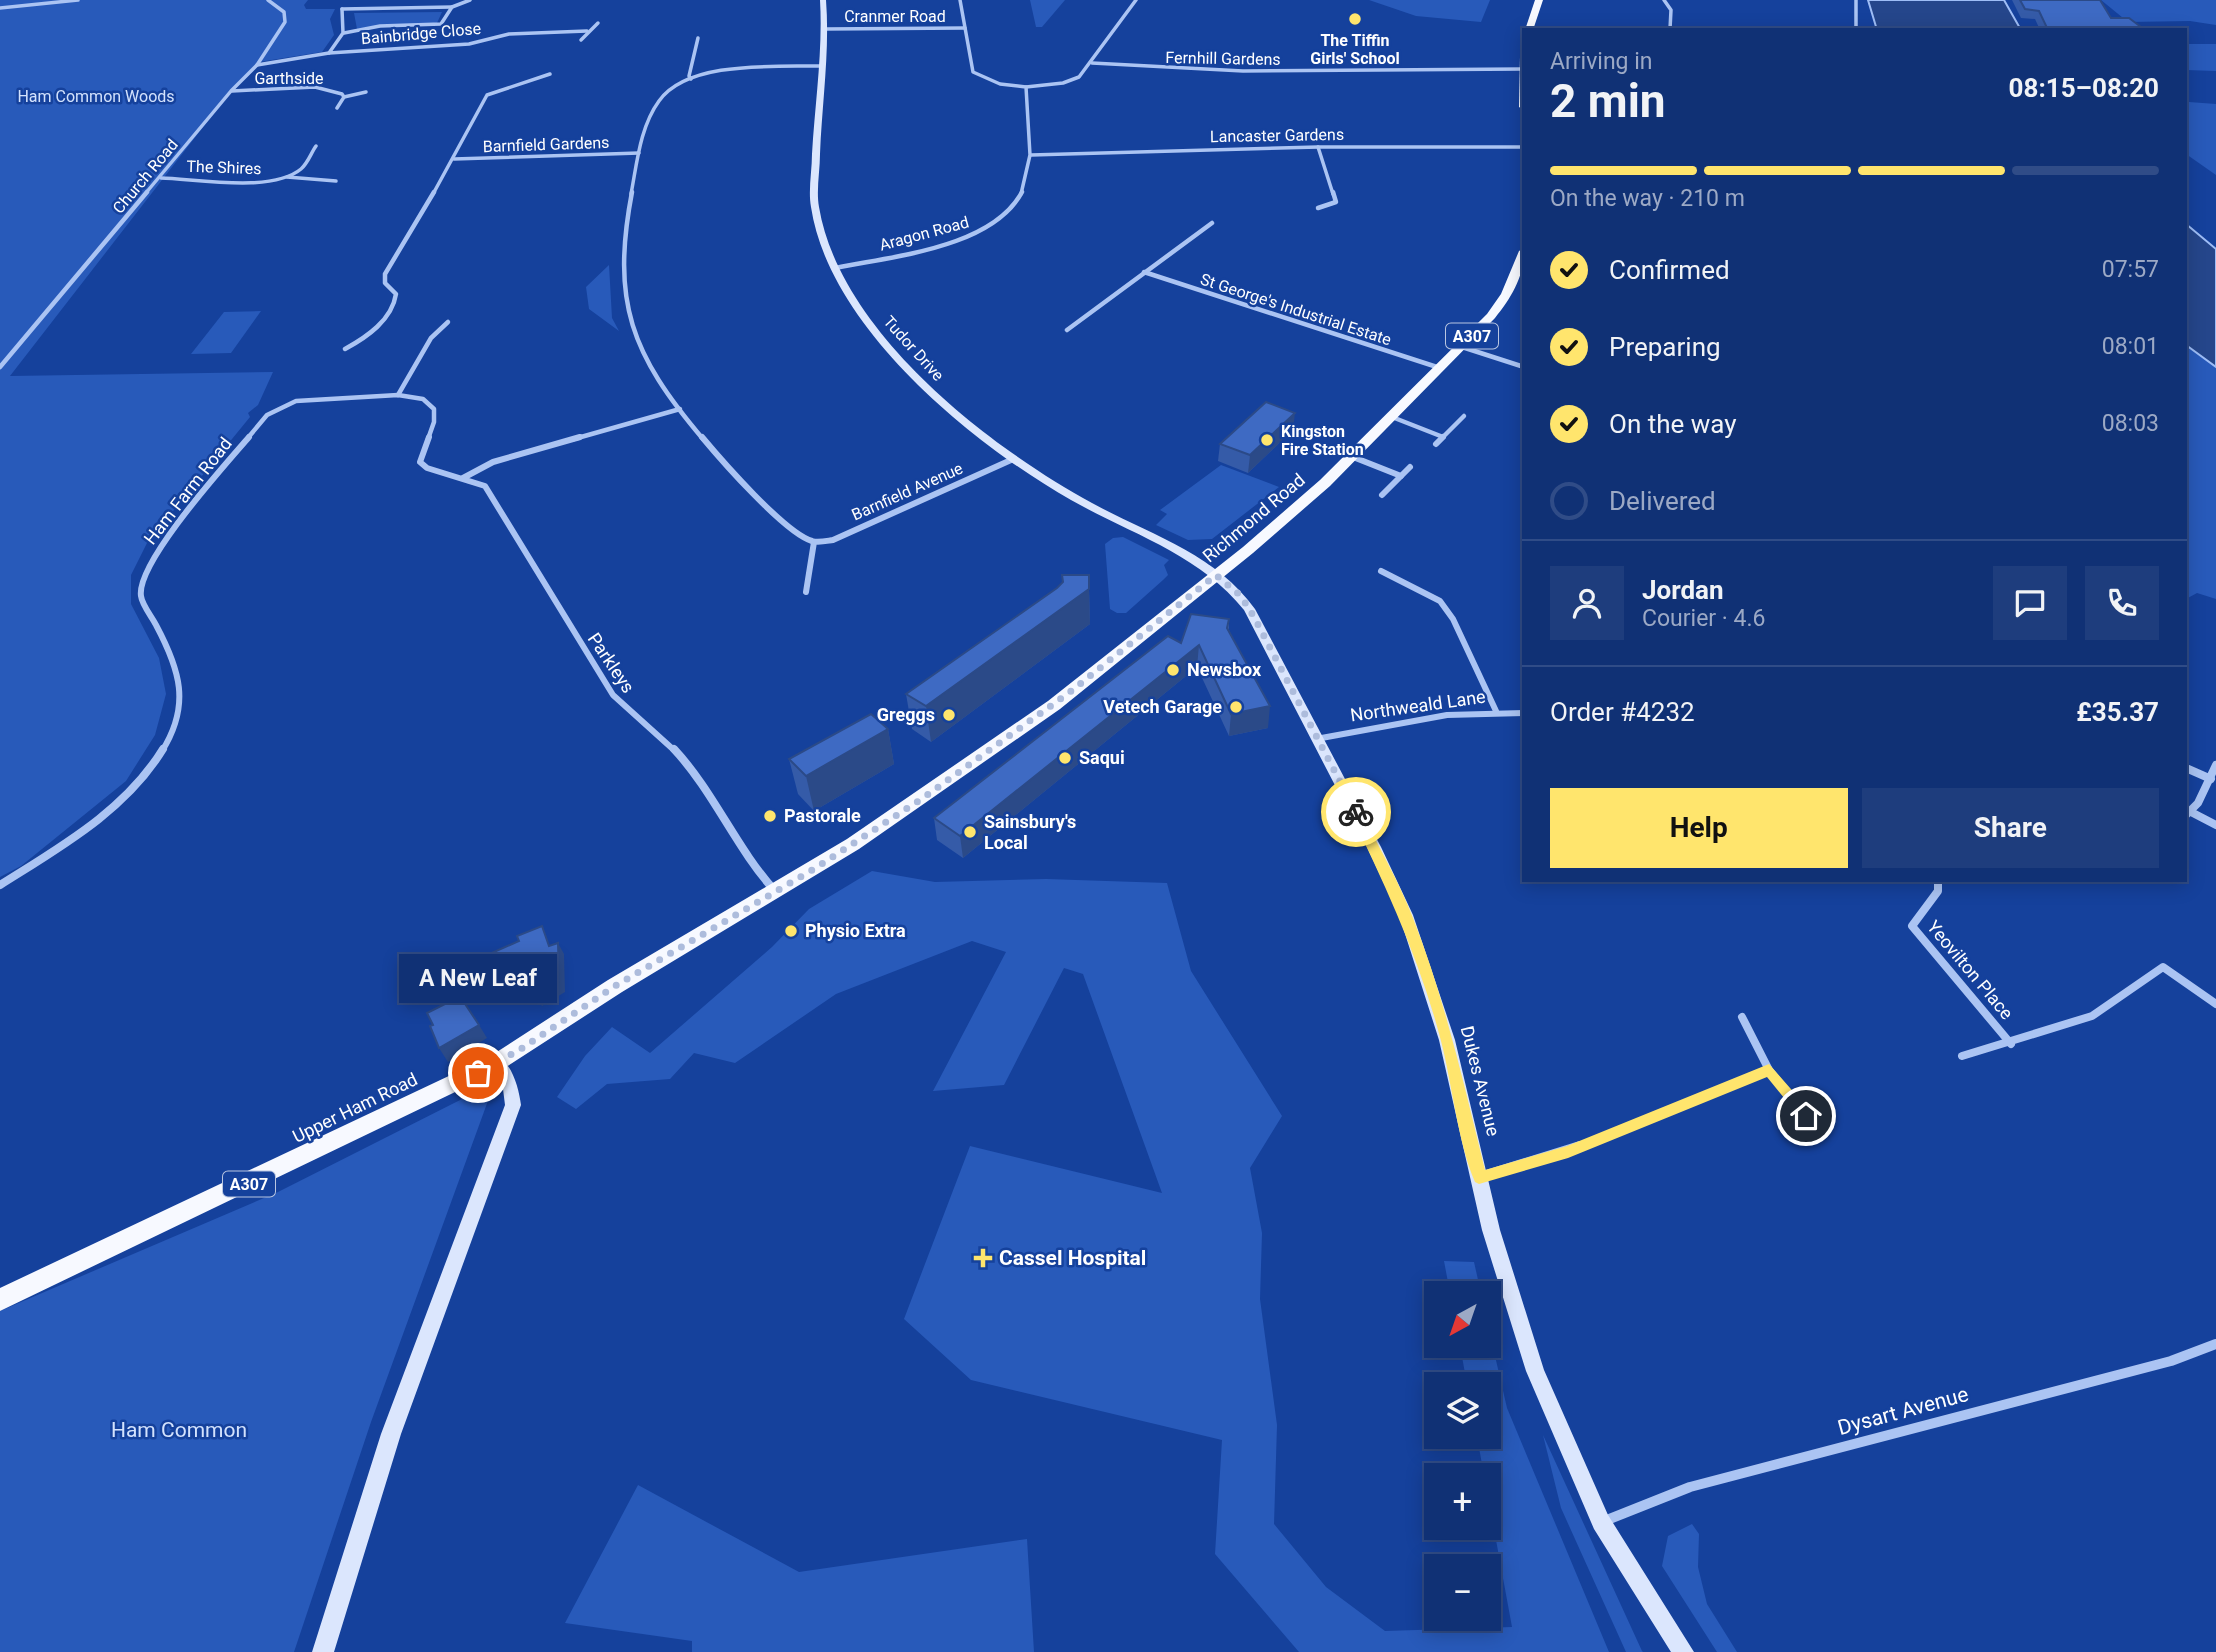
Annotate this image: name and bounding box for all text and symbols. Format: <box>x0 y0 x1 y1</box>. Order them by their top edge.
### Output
street label: Cranmer Road <box>844 7 946 26</box>
marker: The Tiffin Girls' School <box>1347 11 1363 27</box>
street label: Bainbridge Close <box>360 19 482 48</box>
place label: The Tiffin Girls' School <box>1310 31 1400 68</box>
street label: Fernhill Gardens <box>1165 48 1281 69</box>
text: Arriving in <box>1550 48 1653 75</box>
street label: Garthside <box>254 69 324 88</box>
text: 08:15–08:20 <box>2009 73 2159 103</box>
text: 2 min <box>1550 74 1666 128</box>
park label: Ham Common Woods <box>17 87 175 106</box>
street label: Lancaster Gardens <box>1210 125 1344 146</box>
street label: Barnfield Gardens <box>482 133 610 156</box>
street label: Church Road <box>109 135 182 217</box>
street label: The Shires <box>186 157 262 178</box>
text: On the way · 210 m <box>1550 185 1745 212</box>
street label: Aragon Road <box>877 212 971 255</box>
icon: check <box>1550 251 1588 289</box>
text: Confirmed <box>1609 255 1730 285</box>
text: 07:57 <box>2102 256 2159 283</box>
street label: St George's Industrial Estate <box>1198 270 1394 349</box>
street label: Tudor Drive <box>879 312 948 385</box>
road number: A307 <box>1446 324 1498 348</box>
icon: check <box>1550 328 1588 366</box>
text: Preparing <box>1609 332 1721 362</box>
text: 08:01 <box>2102 333 2159 360</box>
icon: check <box>1550 405 1588 443</box>
text: On the way <box>1609 409 1737 439</box>
text: 08:03 <box>2102 410 2159 437</box>
place label: Kingston Fire Station <box>1281 422 1364 459</box>
marker: Kingston Fire Station <box>1259 432 1275 448</box>
street label: Ham Farm Road <box>139 433 236 548</box>
street label: Barnfield Avenue <box>849 458 966 524</box>
street label: Richmond Road <box>1198 469 1309 566</box>
text: Delivered <box>1609 486 1716 516</box>
button: person <box>1550 566 1624 640</box>
button: chat <box>1993 566 2067 640</box>
button: phone <box>2085 566 2159 640</box>
text: Jordan <box>1642 575 1724 605</box>
text: Courier · 4.6 <box>1642 605 1765 632</box>
street label: Parkleys <box>584 629 639 697</box>
place label: Newsbox <box>1187 659 1262 680</box>
marker: Newsbox <box>1165 662 1181 678</box>
street label: Northweald Lane <box>1349 686 1487 725</box>
place label: Vetech Garage <box>1103 696 1222 717</box>
text: Order #4232 <box>1550 697 1695 727</box>
text: £35.37 <box>2076 697 2159 727</box>
marker: Vetech Garage <box>1228 699 1244 715</box>
place label: Greggs <box>877 704 935 725</box>
marker: Greggs <box>941 707 957 723</box>
place label: Saqui <box>1079 747 1125 768</box>
marker: Saqui <box>1057 750 1073 766</box>
courier <box>1321 777 1391 847</box>
button: Help <box>1550 788 1848 868</box>
button: Share <box>1862 788 2159 868</box>
icon: bike <box>1337 793 1375 831</box>
place label: Pastorale <box>784 805 861 826</box>
marker: Pastorale <box>762 808 778 824</box>
place label: Sainsbury's Local <box>984 811 1076 853</box>
marker: Sainsbury's Local <box>962 824 978 840</box>
street label: Yeovilton Place <box>1923 916 2018 1023</box>
place label: Physio Extra <box>805 920 906 941</box>
marker: Physio Extra <box>783 923 799 939</box>
callout: A New Leaf <box>399 954 557 1003</box>
text: A New Leaf <box>419 965 537 992</box>
street label: Dukes Avenue <box>1457 1024 1504 1138</box>
pin <box>448 1043 508 1103</box>
icon: bag <box>459 1054 497 1092</box>
street label: Upper Ham Road <box>289 1068 421 1147</box>
pin <box>1776 1086 1836 1146</box>
icon: home <box>1787 1097 1825 1135</box>
road number: A307 <box>223 1172 275 1196</box>
place label: Cassel Hospital <box>999 1246 1146 1270</box>
marker: Cassel Hospital <box>973 1248 993 1268</box>
north arrow <box>1424 1281 1502 1358</box>
map controls <box>1424 1281 1501 1631</box>
button: layers <box>1424 1372 1501 1449</box>
street label: Dysart Avenue <box>1835 1382 1971 1440</box>
park label: Ham Common <box>111 1418 247 1442</box>
button: + <box>1424 1463 1501 1540</box>
button: − <box>1424 1554 1501 1631</box>

